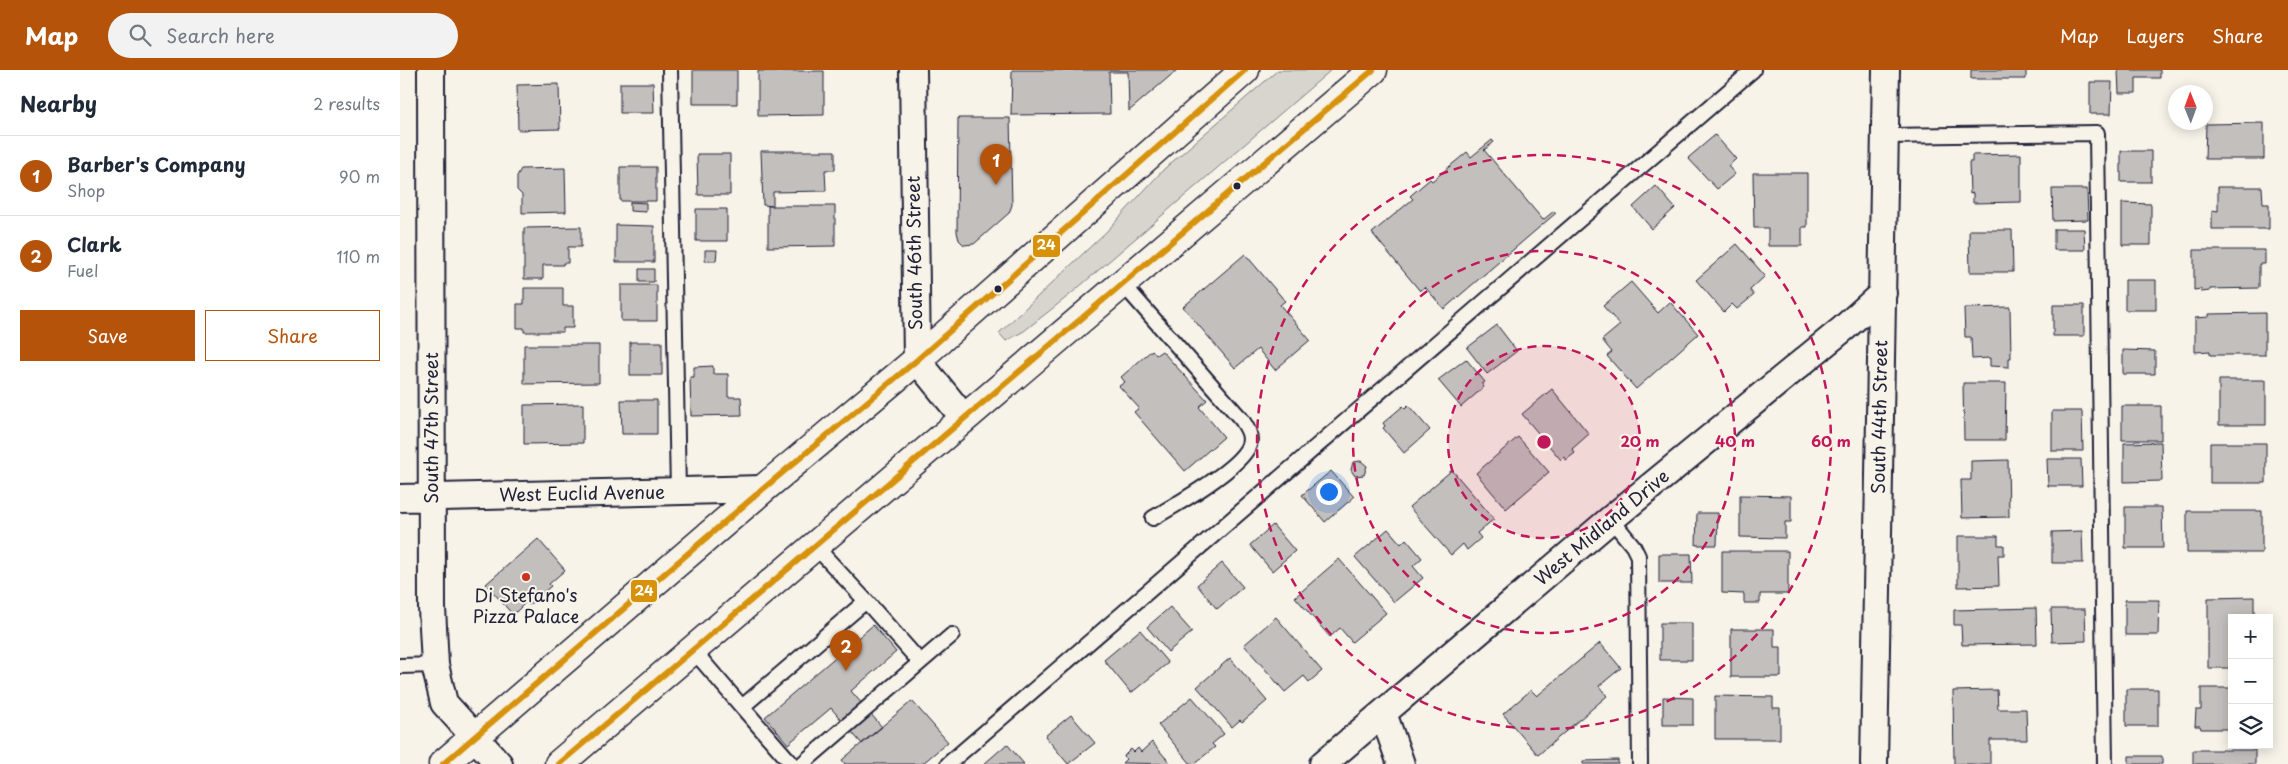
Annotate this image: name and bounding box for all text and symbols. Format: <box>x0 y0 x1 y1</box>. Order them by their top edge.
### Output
search box <box>108 13 458 58</box>
text: Map <box>25 17 78 53</box>
icon: search <box>126 21 154 49</box>
text: Search here <box>166 21 275 49</box>
text: Map <box>2060 22 2099 49</box>
text: Layers <box>2127 22 2184 49</box>
text: Share <box>2212 22 2263 49</box>
north arrow <box>2168 85 2213 130</box>
text: Nearby <box>20 87 97 119</box>
text: 2 results <box>313 91 380 115</box>
pin: 1 <box>980 144 1012 185</box>
text: Barber's Company <box>67 150 246 178</box>
text: 1 <box>32 164 40 188</box>
text: 90 m <box>339 164 380 188</box>
street label: South 46th Street <box>899 176 928 330</box>
text: Shop <box>67 178 105 202</box>
unlabelled marker <box>1232 181 1242 191</box>
text: Clark <box>67 230 122 258</box>
line badge: 24 <box>1032 234 1061 258</box>
text: 24 <box>1037 234 1056 255</box>
text: 2 <box>30 244 42 268</box>
text: 110 m <box>337 244 380 268</box>
text: Fuel <box>67 258 98 282</box>
unlabelled marker <box>993 284 1003 294</box>
button: Save <box>20 310 195 361</box>
button: Share <box>205 310 380 361</box>
street label: South 44th Street <box>1864 340 1893 494</box>
street label: South 47th Street <box>417 352 444 504</box>
text: 20 m <box>1621 429 1659 452</box>
text: 40 m <box>1715 429 1755 452</box>
text: 60 m <box>1811 429 1851 452</box>
centre of rings <box>1535 433 1553 451</box>
street label: West Midland Drive <box>1528 462 1674 591</box>
street label: West Euclid Avenue <box>499 478 665 507</box>
your location <box>1316 479 1342 505</box>
marker: Di Stefano's Pizza Palace <box>520 571 532 583</box>
line badge: 24 <box>630 579 658 603</box>
text: 24 <box>635 580 654 601</box>
place label: Di Stefano's Pizza Palace <box>473 581 579 629</box>
map controls <box>2228 614 2273 749</box>
button: + <box>2228 614 2273 659</box>
pin: 2 <box>830 630 862 671</box>
button: − <box>2228 659 2273 704</box>
button: layers <box>2228 704 2273 749</box>

